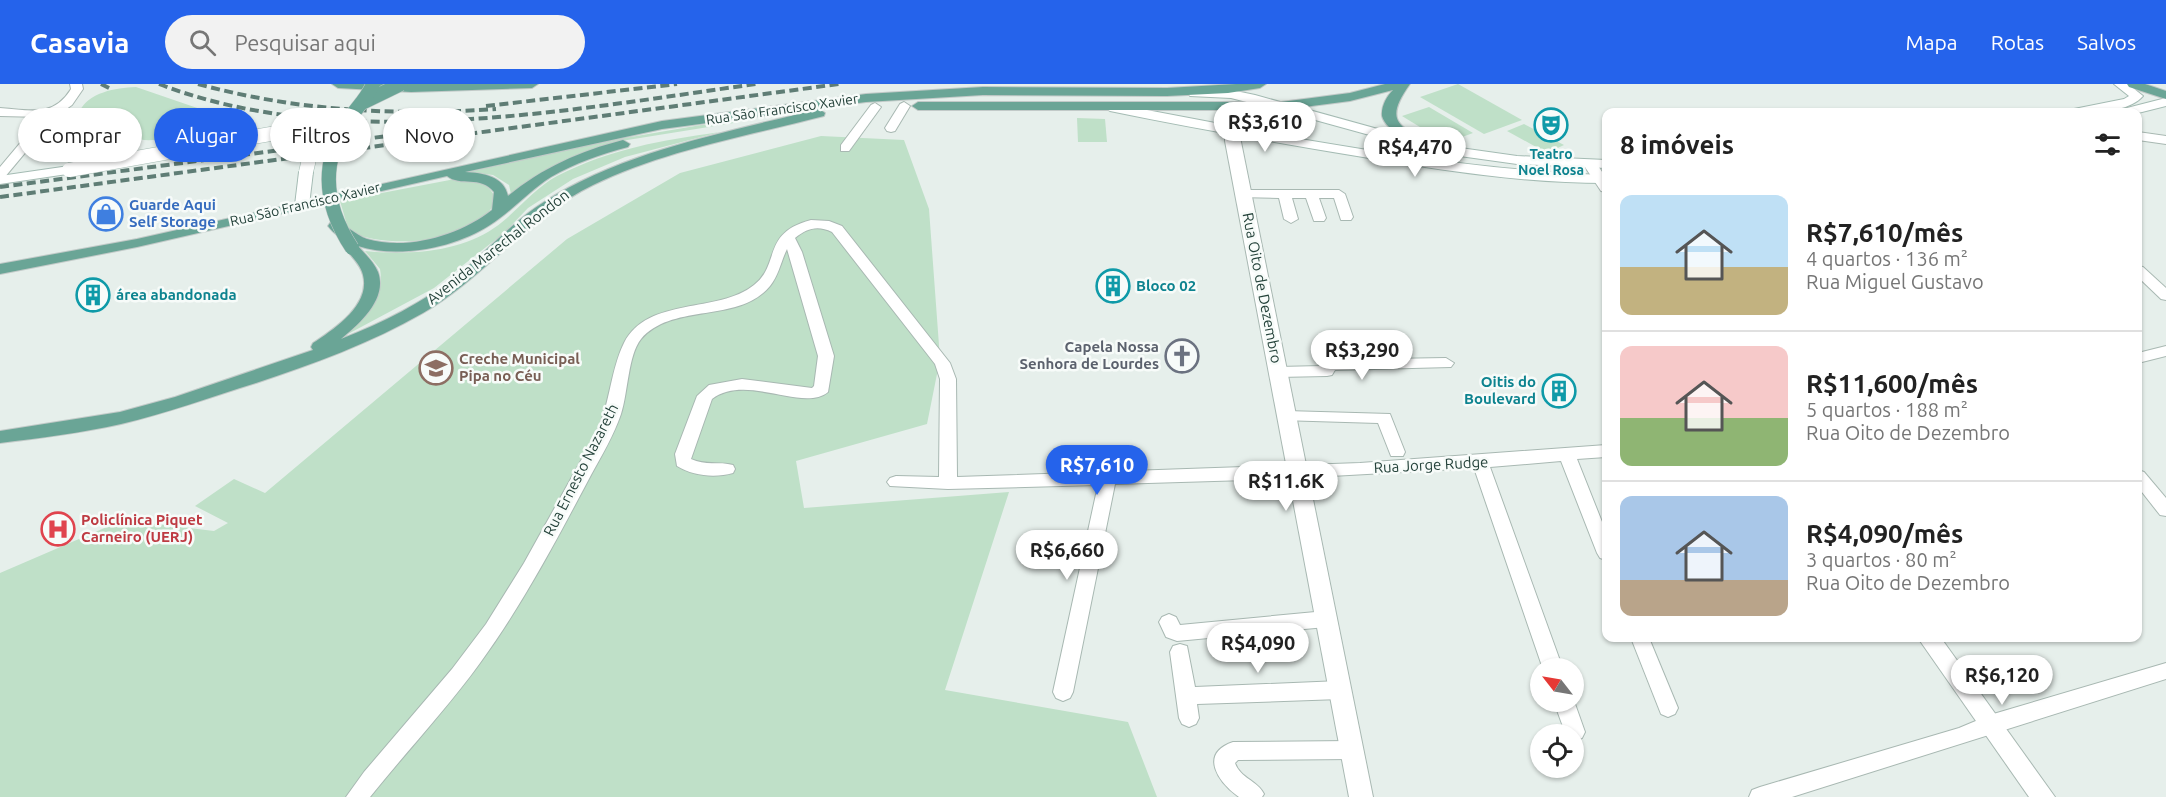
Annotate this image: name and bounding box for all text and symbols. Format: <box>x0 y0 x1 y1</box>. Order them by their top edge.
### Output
search box <box>165 15 585 69</box>
icon: search <box>186 26 219 59</box>
text: Casavia <box>30 27 129 58</box>
text: Pesquisar aqui <box>234 30 376 55</box>
text: Mapa <box>1906 30 1958 54</box>
text: Rotas <box>1991 30 2044 54</box>
text: Salvos <box>2077 30 2136 54</box>
street label: Rua São Francisco Xavier <box>705 90 860 128</box>
pin: R$3,610 <box>1210 102 1320 153</box>
theatre icon: Teatro Noel Rosa <box>1533 107 1569 143</box>
chip: Comprar <box>18 108 142 162</box>
chip: Alugar <box>154 108 258 162</box>
chip: Filtros <box>270 108 371 162</box>
chip: Novo <box>383 108 475 162</box>
text: R$3,610 <box>1228 110 1302 133</box>
pin: R$4,470 <box>1360 127 1470 178</box>
icon: filters <box>2091 128 2124 161</box>
text: 8 imóveis <box>1620 130 1734 159</box>
text: R$4,470 <box>1378 135 1452 158</box>
place label: Teatro Noel Rosa <box>1518 146 1584 178</box>
street label: Rua São Francisco Xavier <box>228 179 382 229</box>
street label: Avenida Marechal Rondon <box>423 186 572 307</box>
shop icon: Guarde Aqui Self Storage <box>88 196 124 232</box>
place label: Guarde Aqui Self Storage <box>129 196 216 230</box>
street label: Rua Oito de Dezembro <box>1240 211 1285 365</box>
text: R$7,610/mês <box>1806 218 1963 247</box>
icon: home <box>1668 219 1740 291</box>
text: 4 quartos · 136 m² <box>1806 247 1968 270</box>
building icon: Bloco 02 <box>1095 268 1131 304</box>
text: Rua Miguel Gustavo <box>1806 270 1984 293</box>
building icon: área abandonada <box>75 277 111 313</box>
place label: Bloco 02 <box>1136 277 1196 294</box>
place label: área abandonada <box>116 286 237 303</box>
pin: R$3,290 <box>1307 330 1417 381</box>
place label: Capela Nossa Senhora de Lourdes <box>1020 338 1159 372</box>
church icon: Capela Nossa Senhora de Lourdes <box>1164 338 1200 374</box>
text: R$3,290 <box>1325 338 1399 361</box>
school or university icon: Creche Municipal Pipa no Céu <box>418 350 454 386</box>
place label: Creche Municipal Pipa no Céu <box>459 350 580 384</box>
text: R$11,600/mês <box>1806 369 1978 398</box>
icon: home <box>1668 370 1740 442</box>
place label: Oitis do Boulevard <box>1464 373 1536 407</box>
building icon: Oitis do Boulevard <box>1541 373 1577 409</box>
text: 5 quartos · 188 m² <box>1806 398 1968 421</box>
street label: Rua Ernesto Nazareth <box>540 401 621 539</box>
text: Rua Oito de Dezembro <box>1806 421 2010 444</box>
pin: R$7,610 <box>1042 445 1152 496</box>
text: R$7,610 <box>1060 453 1134 476</box>
street label: Rua Jorge Rudge <box>1373 453 1489 476</box>
pin: R$11.6K <box>1231 461 1341 512</box>
text: R$11.6K <box>1248 469 1324 492</box>
hospital icon: Policlínica Piquet Carneiro (UERJ) <box>40 511 76 547</box>
place label: Policlínica Piquet Carneiro (UERJ) <box>81 511 203 545</box>
text: R$4,090/mês <box>1806 519 1963 548</box>
icon: home <box>1668 520 1740 592</box>
pin: R$6,660 <box>1012 530 1122 581</box>
text: R$6,660 <box>1030 538 1104 561</box>
text: 3 quartos · 80 m² <box>1806 548 1957 571</box>
text: Rua Oito de Dezembro <box>1806 571 2010 594</box>
pin: R$4,090 <box>1203 623 1313 674</box>
text: R$4,090 <box>1221 631 1295 654</box>
pin: R$6,120 <box>1947 655 2057 706</box>
north arrow <box>1530 658 1584 712</box>
map controls <box>1530 658 1584 778</box>
text: R$6,120 <box>1965 663 2039 686</box>
button: locate <box>1530 724 1584 778</box>

